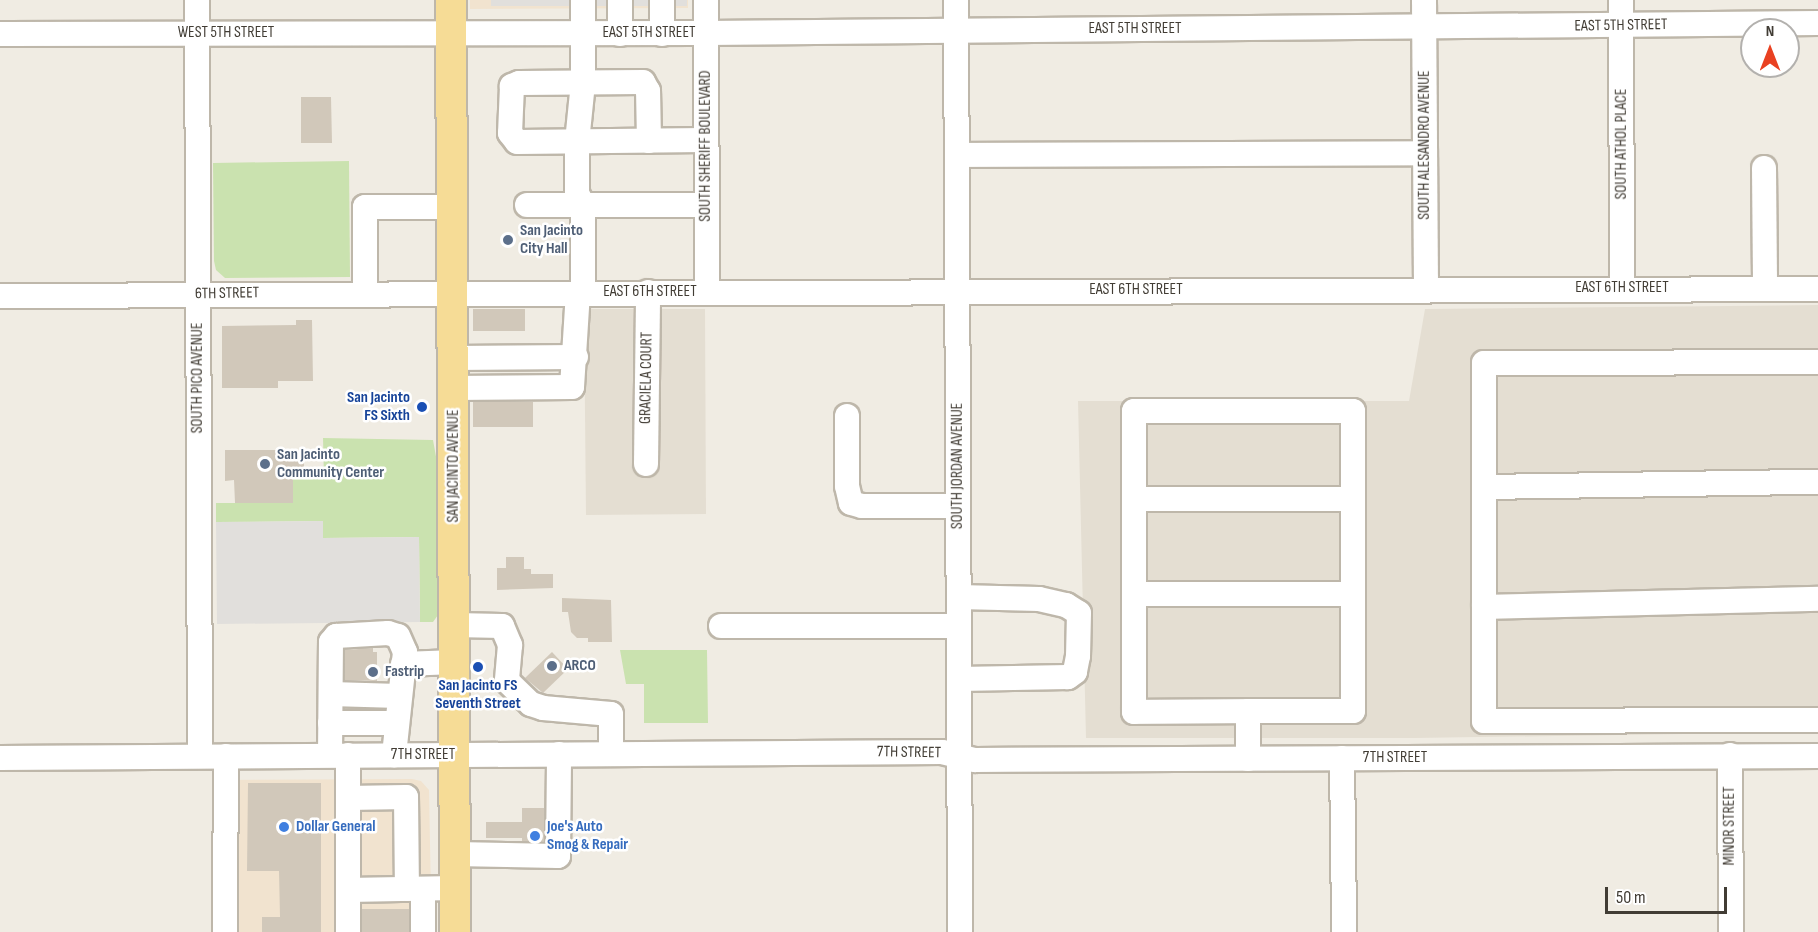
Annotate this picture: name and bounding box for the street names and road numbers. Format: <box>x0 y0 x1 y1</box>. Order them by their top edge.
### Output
street label: EAST 5TH STREET <box>1574 16 1668 36</box>
street label: EAST 5TH STREET <box>1089 19 1181 39</box>
street label: WEST 5TH STREET <box>178 23 274 43</box>
street label: EAST 5TH STREET <box>603 23 695 43</box>
street label: SOUTH SHERIFF BOULEVARD <box>696 70 716 222</box>
street label: SOUTH ALESANDRO AVENUE <box>1415 70 1435 220</box>
street label: SOUTH ATHOL PLACE <box>1612 89 1632 199</box>
street label: EAST 6TH STREET <box>1575 278 1669 298</box>
street label: EAST 6TH STREET <box>1089 280 1183 300</box>
street label: EAST 6TH STREET <box>603 282 697 302</box>
street label: 6TH STREET <box>195 284 259 304</box>
street label: SOUTH PICO AVENUE <box>188 323 208 433</box>
street label: GRACIELA COURT <box>637 332 657 424</box>
street label: SOUTH JORDAN AVENUE <box>948 403 968 529</box>
street label: SAN JACINTO AVENUE <box>444 409 464 523</box>
street label: 7TH STREET <box>877 743 941 763</box>
street label: 7TH STREET <box>391 745 455 765</box>
street label: 7TH STREET <box>1363 748 1427 768</box>
street label: MINOR STREET <box>1720 786 1740 866</box>

